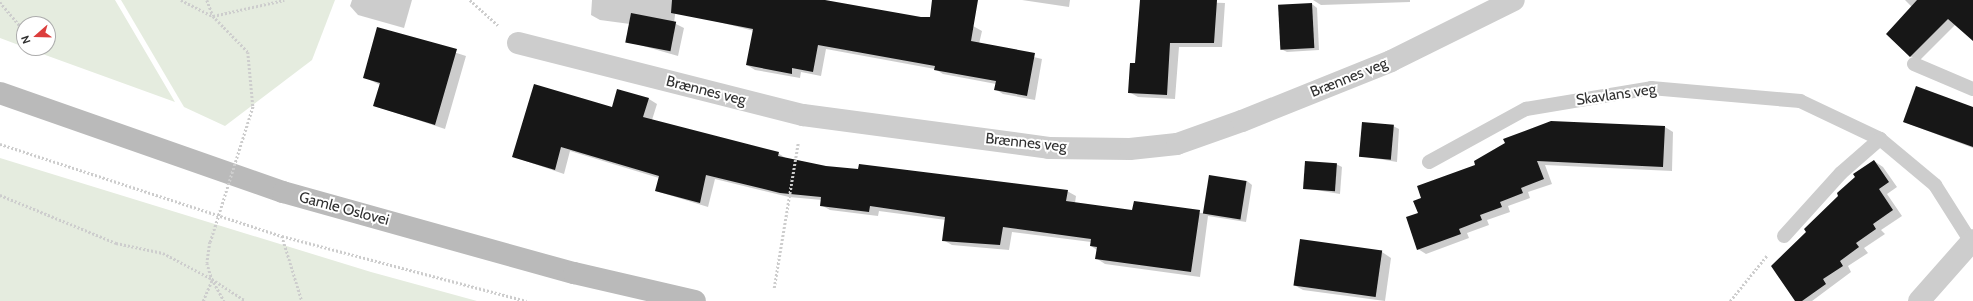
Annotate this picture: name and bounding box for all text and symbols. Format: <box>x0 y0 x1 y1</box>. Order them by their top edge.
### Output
north arrow <box>16 16 56 56</box>
text: N <box>18 34 34 46</box>
street label: Brænnes veg <box>1308 54 1390 102</box>
street label: Brænnes veg <box>664 72 748 110</box>
street label: Skavlans veg <box>1575 80 1657 110</box>
street label: Brænnes veg <box>984 130 1068 156</box>
street label: Gamle Oslovei <box>297 188 391 230</box>

